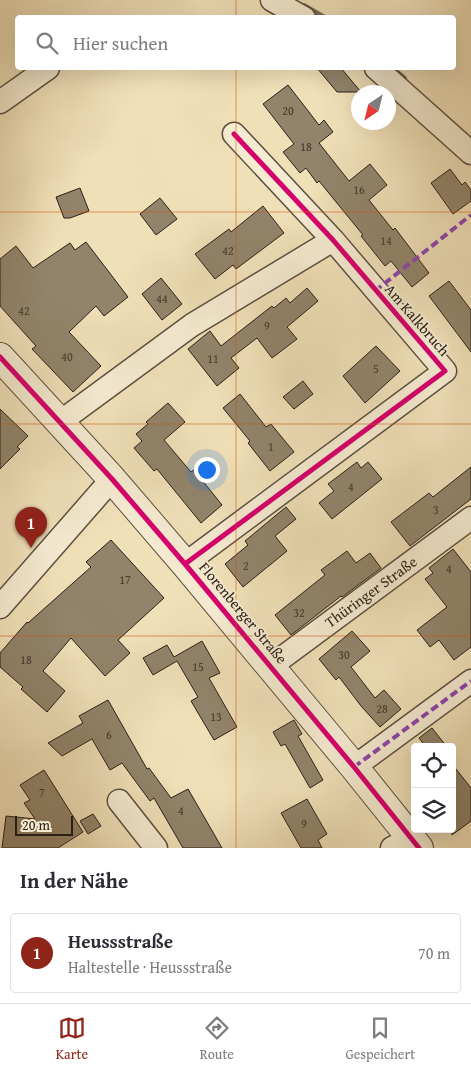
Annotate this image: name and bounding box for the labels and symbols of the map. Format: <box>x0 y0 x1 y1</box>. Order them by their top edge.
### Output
north arrow <box>351 85 396 130</box>
house number: 20 <box>282 102 294 119</box>
house number: 18 <box>300 138 312 155</box>
house number: 16 <box>353 181 365 198</box>
house number: 14 <box>380 232 392 249</box>
house number: 42 <box>222 242 234 259</box>
street label: Am Kalkbruch <box>380 279 455 361</box>
house number: 44 <box>156 290 168 307</box>
house number: 42 <box>18 302 30 319</box>
house number: 9 <box>264 317 270 334</box>
house number: 40 <box>61 348 73 365</box>
house number: 11 <box>207 350 219 367</box>
house number: 5 <box>373 360 379 377</box>
house number: 1 <box>268 438 274 455</box>
your location <box>194 457 220 483</box>
house number: 4 <box>348 478 354 495</box>
house number: 3 <box>433 501 439 518</box>
pin: 1 <box>15 507 47 548</box>
street label: Thüringer Straße <box>320 551 421 632</box>
street label: Florenberger Straße <box>194 557 292 668</box>
house number: 2 <box>243 557 249 574</box>
house number: 4 <box>446 560 452 577</box>
house number: 17 <box>119 571 131 588</box>
house number: 32 <box>293 604 305 621</box>
house number: 30 <box>338 646 350 663</box>
house number: 18 <box>20 651 32 668</box>
house number: 15 <box>192 658 204 675</box>
house number: 28 <box>376 700 388 717</box>
house number: 13 <box>210 708 222 725</box>
house number: 6 <box>106 726 112 743</box>
house number: 7 <box>39 784 45 801</box>
house number: 4 <box>178 802 184 819</box>
scale bar <box>15 813 72 836</box>
house number: 9 <box>301 815 307 832</box>

